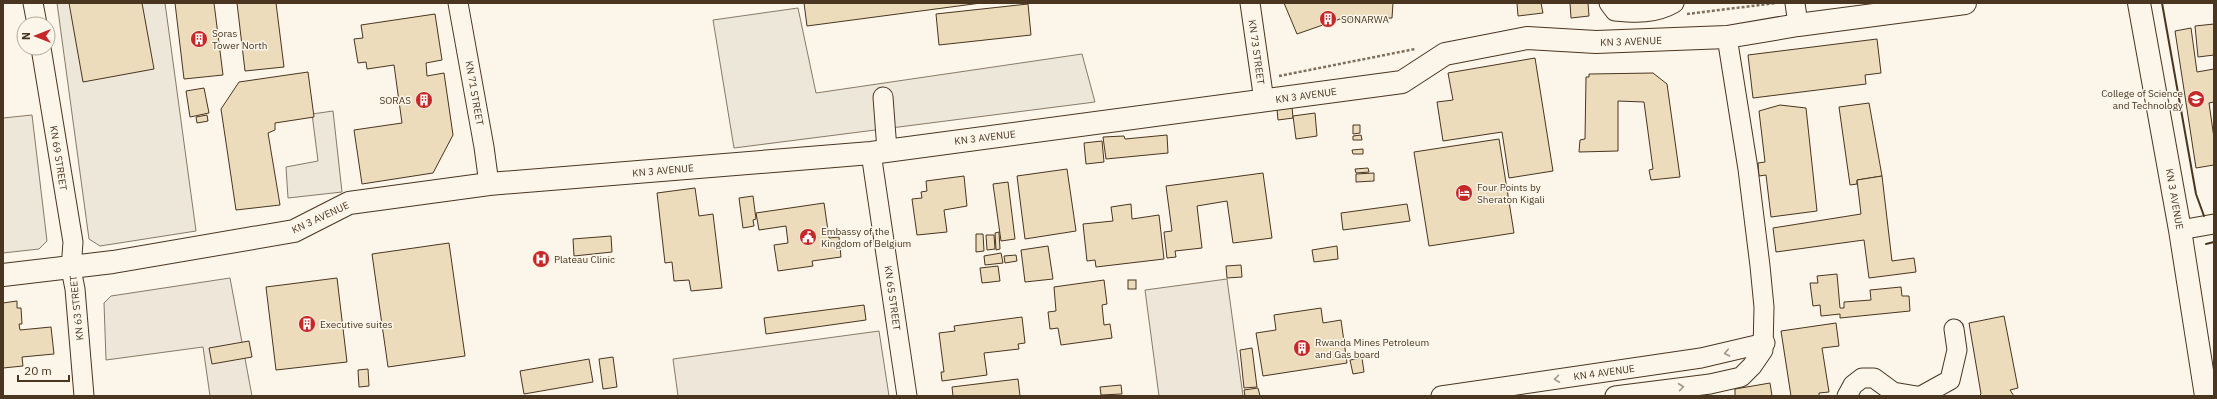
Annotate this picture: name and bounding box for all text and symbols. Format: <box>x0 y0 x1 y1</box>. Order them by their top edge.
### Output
building icon: SONARWA <box>1318 9 1338 29</box>
place label: SONARWA <box>1341 13 1390 26</box>
north arrow <box>16 16 56 56</box>
street label: KN 73 STREET <box>1246 19 1268 86</box>
place label: Soras Tower North <box>212 27 267 52</box>
building icon: Soras Tower North <box>189 29 209 49</box>
text: N <box>19 32 33 40</box>
street label: KN 3 AVENUE <box>1600 34 1662 49</box>
street label: KN 71 STREET <box>462 60 487 127</box>
street label: KN 3 AVENUE <box>1275 85 1338 106</box>
place label: College of Science and Technology <box>2101 87 2184 112</box>
school or university icon: College of Science and Technology <box>2186 89 2206 109</box>
building icon: SORAS <box>414 90 434 110</box>
place label: SORAS <box>379 94 411 107</box>
street label: KN 69 STREET <box>47 125 70 192</box>
street label: KN 3 AVENUE <box>954 127 1017 148</box>
street label: KN 3 AVENUE <box>632 161 695 180</box>
street label: KN 3 AVENUE <box>2163 168 2186 231</box>
place label: Four Points by Sheraton Kigali <box>1477 181 1545 206</box>
hotel icon: Four Points by Sheraton Kigali <box>1454 183 1474 203</box>
street label: KN 3 AVENUE <box>289 198 351 236</box>
place label: Embassy of the Kingdom of Belgium <box>821 225 911 250</box>
public building icon: Embassy of the Kingdom of Belgium <box>798 227 818 247</box>
hospital icon: Plateau Clinic <box>531 249 551 269</box>
place label: Plateau Clinic <box>554 253 615 266</box>
street label: KN 65 STREET <box>882 265 904 332</box>
street label: KN 63 STREET <box>67 275 86 341</box>
building icon: Executive suites <box>297 314 317 334</box>
place label: Executive suites <box>320 318 393 331</box>
place label: Rwanda Mines Petroleum and Gas board <box>1315 336 1429 361</box>
building icon: Rwanda Mines Petroleum and Gas board <box>1292 338 1312 358</box>
one-way arrow <box>1724 348 1730 356</box>
scale bar <box>18 357 69 383</box>
street label: KN 4 AVENUE <box>1573 362 1636 383</box>
text: 20 m <box>24 363 52 378</box>
one-way arrow <box>1554 374 1560 383</box>
one-way arrow <box>1678 383 1684 392</box>

